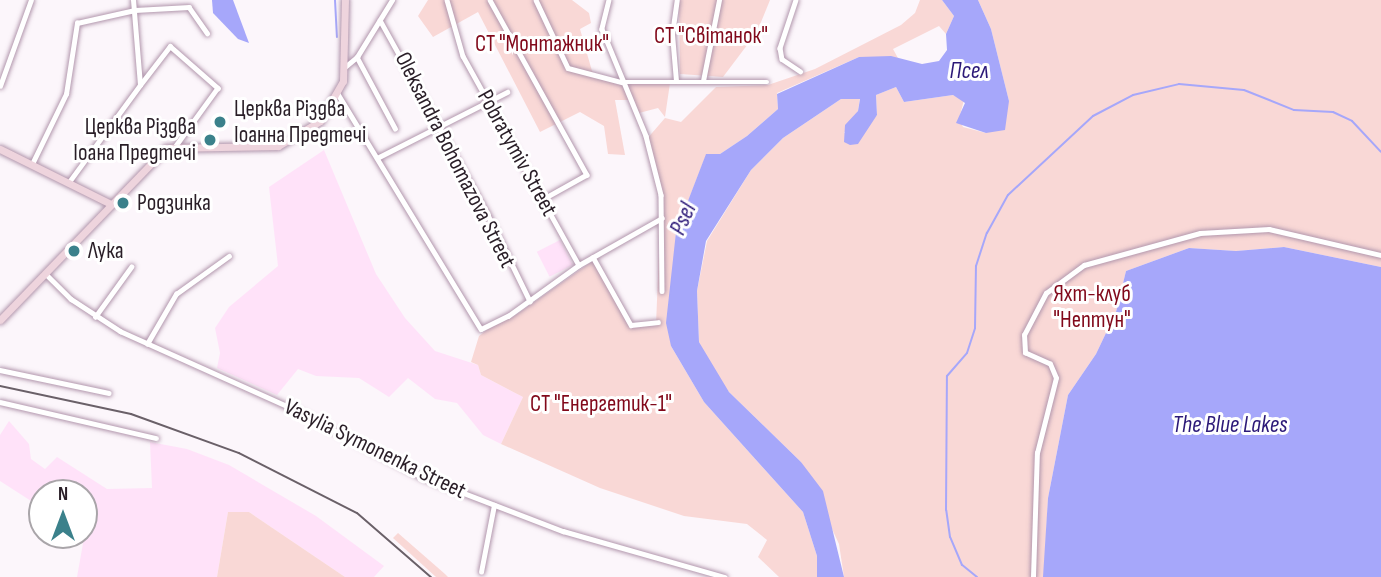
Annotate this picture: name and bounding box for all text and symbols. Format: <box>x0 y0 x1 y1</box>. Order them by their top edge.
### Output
park label: СТ "Світанок" <box>654 22 768 50</box>
park label: СТ "Монтажник" <box>475 30 609 58</box>
street label: Oleksandra Bohomazova Street <box>389 48 521 272</box>
water label: Псел <box>949 57 989 85</box>
street label: Pobratymiv Street <box>471 85 563 221</box>
place label: Церква Різдва Іоанна Предтечі <box>234 95 366 149</box>
place label: Церква Різдва Іоана Предтечі <box>73 113 196 167</box>
marker: Церква Різдва Іоанна Предтечі <box>212 114 228 130</box>
marker: Церква Різдва Іоана Предтечі <box>202 132 218 148</box>
place label: Родзинка <box>137 189 211 217</box>
marker: Родзинка <box>115 195 131 211</box>
water label: Psel <box>663 198 703 240</box>
place label: Лука <box>88 237 124 265</box>
marker: Лука <box>66 243 82 259</box>
park label: Яхт-клуб "Нептун" <box>1053 280 1131 334</box>
park label: СТ "Енергетик-1" <box>530 390 672 418</box>
street label: Vasylia Symonenka Street <box>280 393 470 505</box>
water label: The Blue Lakes <box>1173 411 1287 439</box>
north arrow <box>28 479 98 549</box>
text: N <box>58 483 68 506</box>

